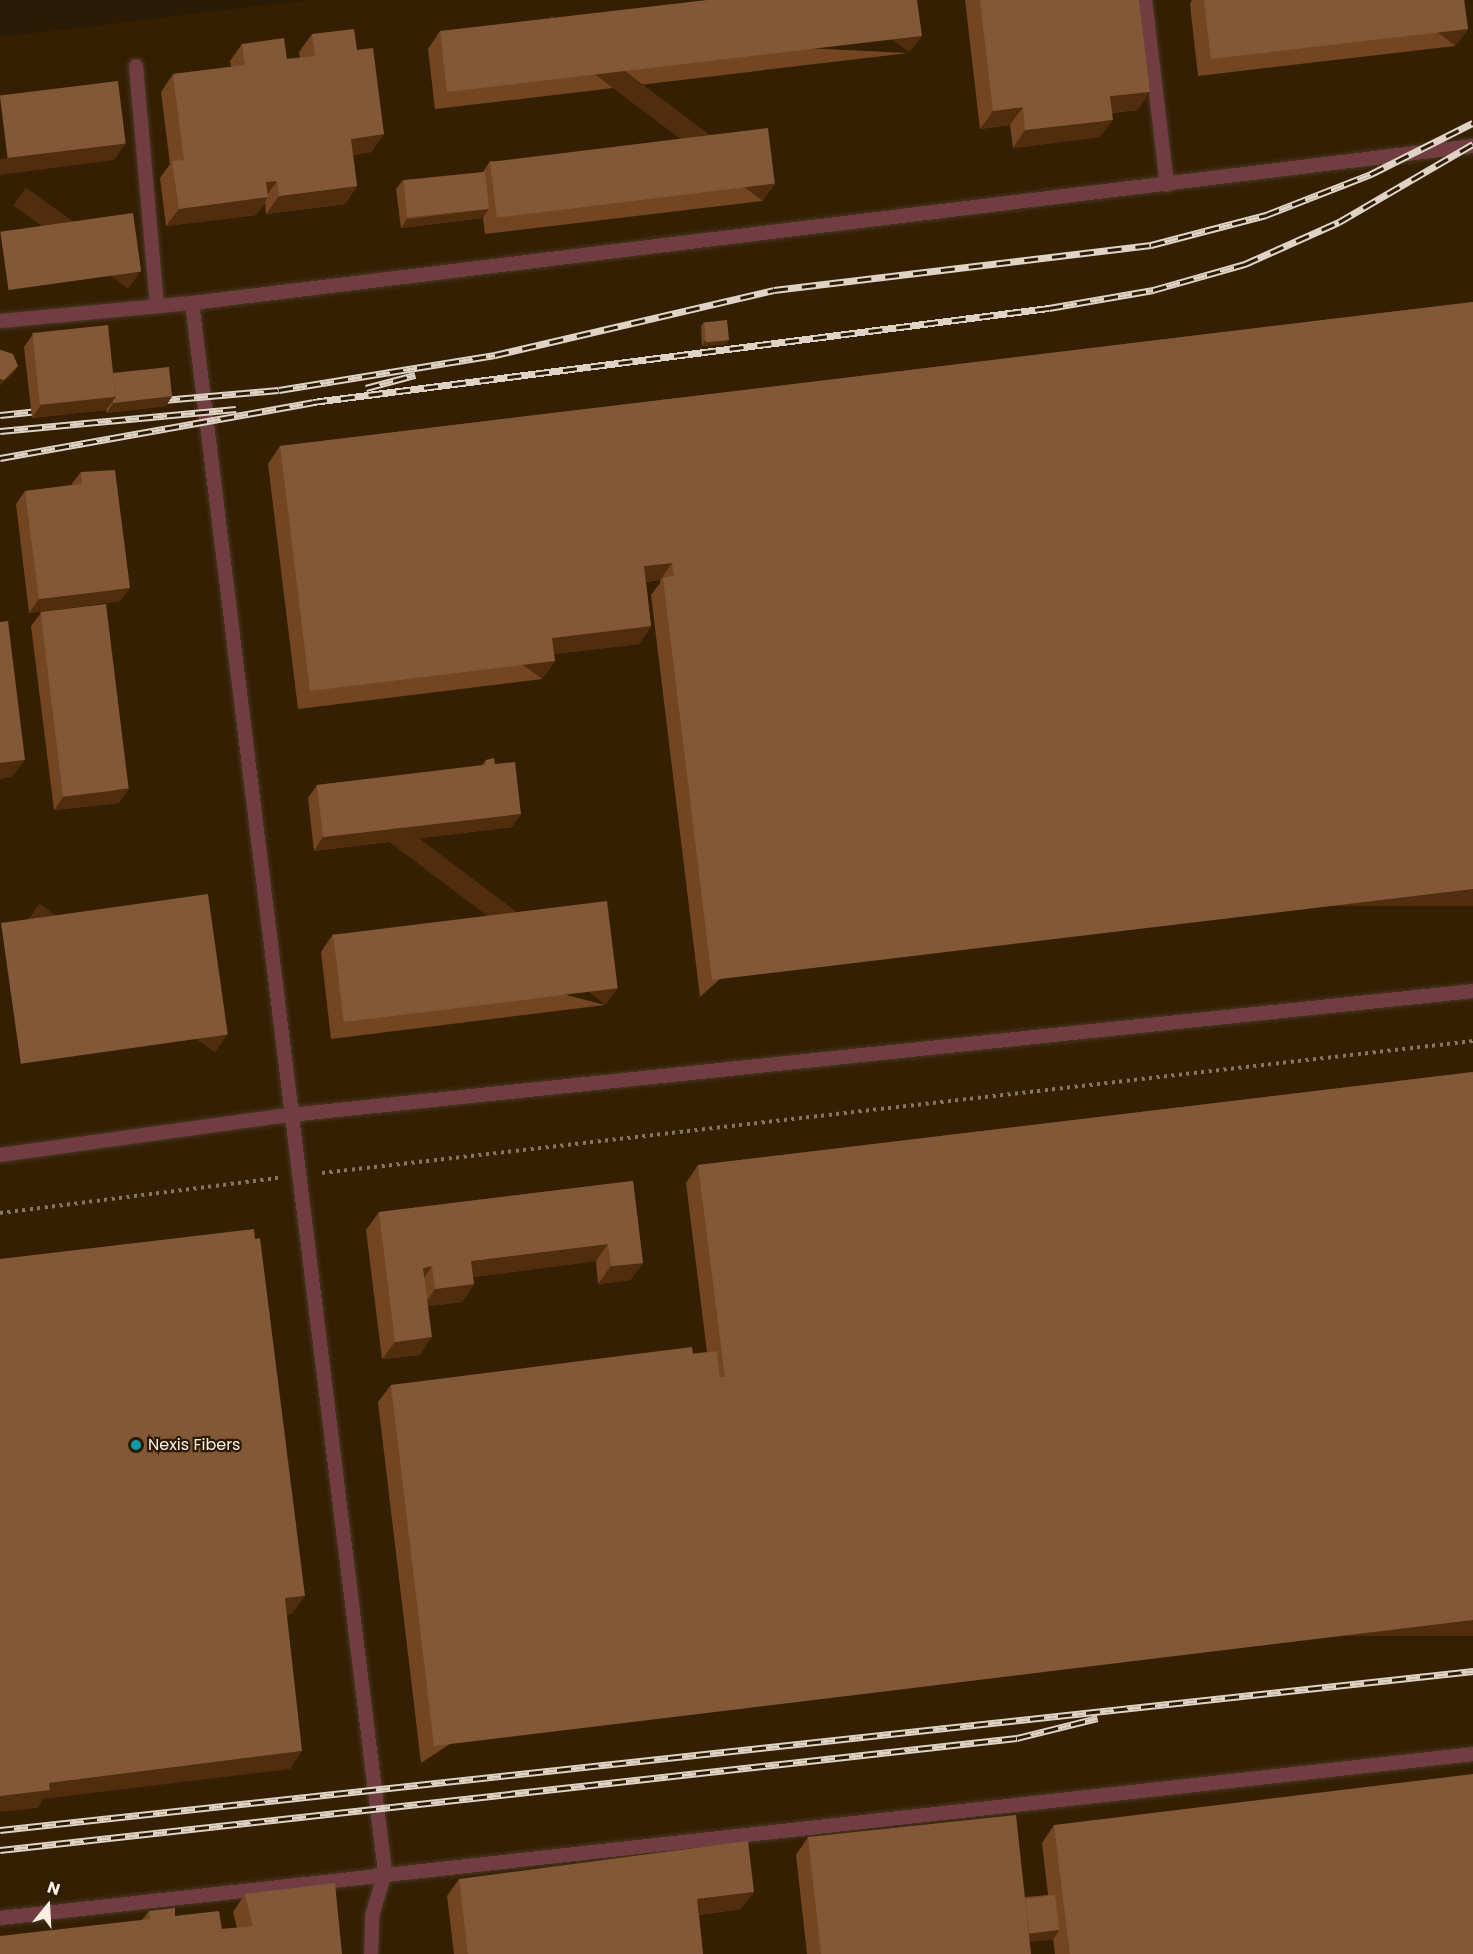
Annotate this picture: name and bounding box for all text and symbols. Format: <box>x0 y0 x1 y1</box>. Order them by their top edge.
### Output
place label: Nexis Fibers <box>148 1435 240 1455</box>
marker: Nexis Fibers <box>129 1438 143 1452</box>
north arrow <box>18 1876 78 1936</box>
text: N <box>44 1876 63 1901</box>

